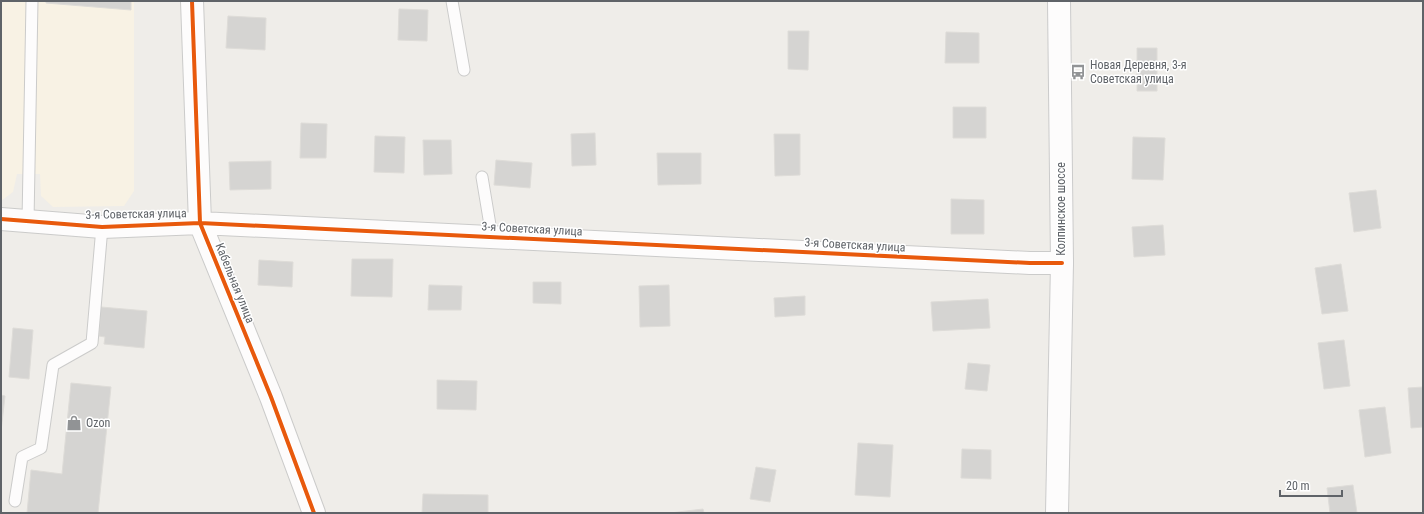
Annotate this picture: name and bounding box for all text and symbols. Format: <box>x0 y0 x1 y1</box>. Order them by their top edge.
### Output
place label: Новая Деревня, 3-я Советская улица <box>1090 58 1187 86</box>
bus stop icon: Новая Деревня, 3-я Советская улица <box>1069 63 1087 81</box>
street label: Колпинское шоссе <box>1054 162 1068 256</box>
street label: 3-я Советская улица <box>85 206 187 222</box>
street label: 3-я Советская улица <box>481 219 583 239</box>
street label: 3-я Советская улица <box>804 235 906 255</box>
street label: Кабельная улица <box>213 241 258 325</box>
shop icon: Ozon <box>65 414 83 432</box>
place label: Ozon <box>86 416 110 430</box>
scale bar <box>1280 472 1342 498</box>
text: 20 m <box>1286 479 1310 493</box>

